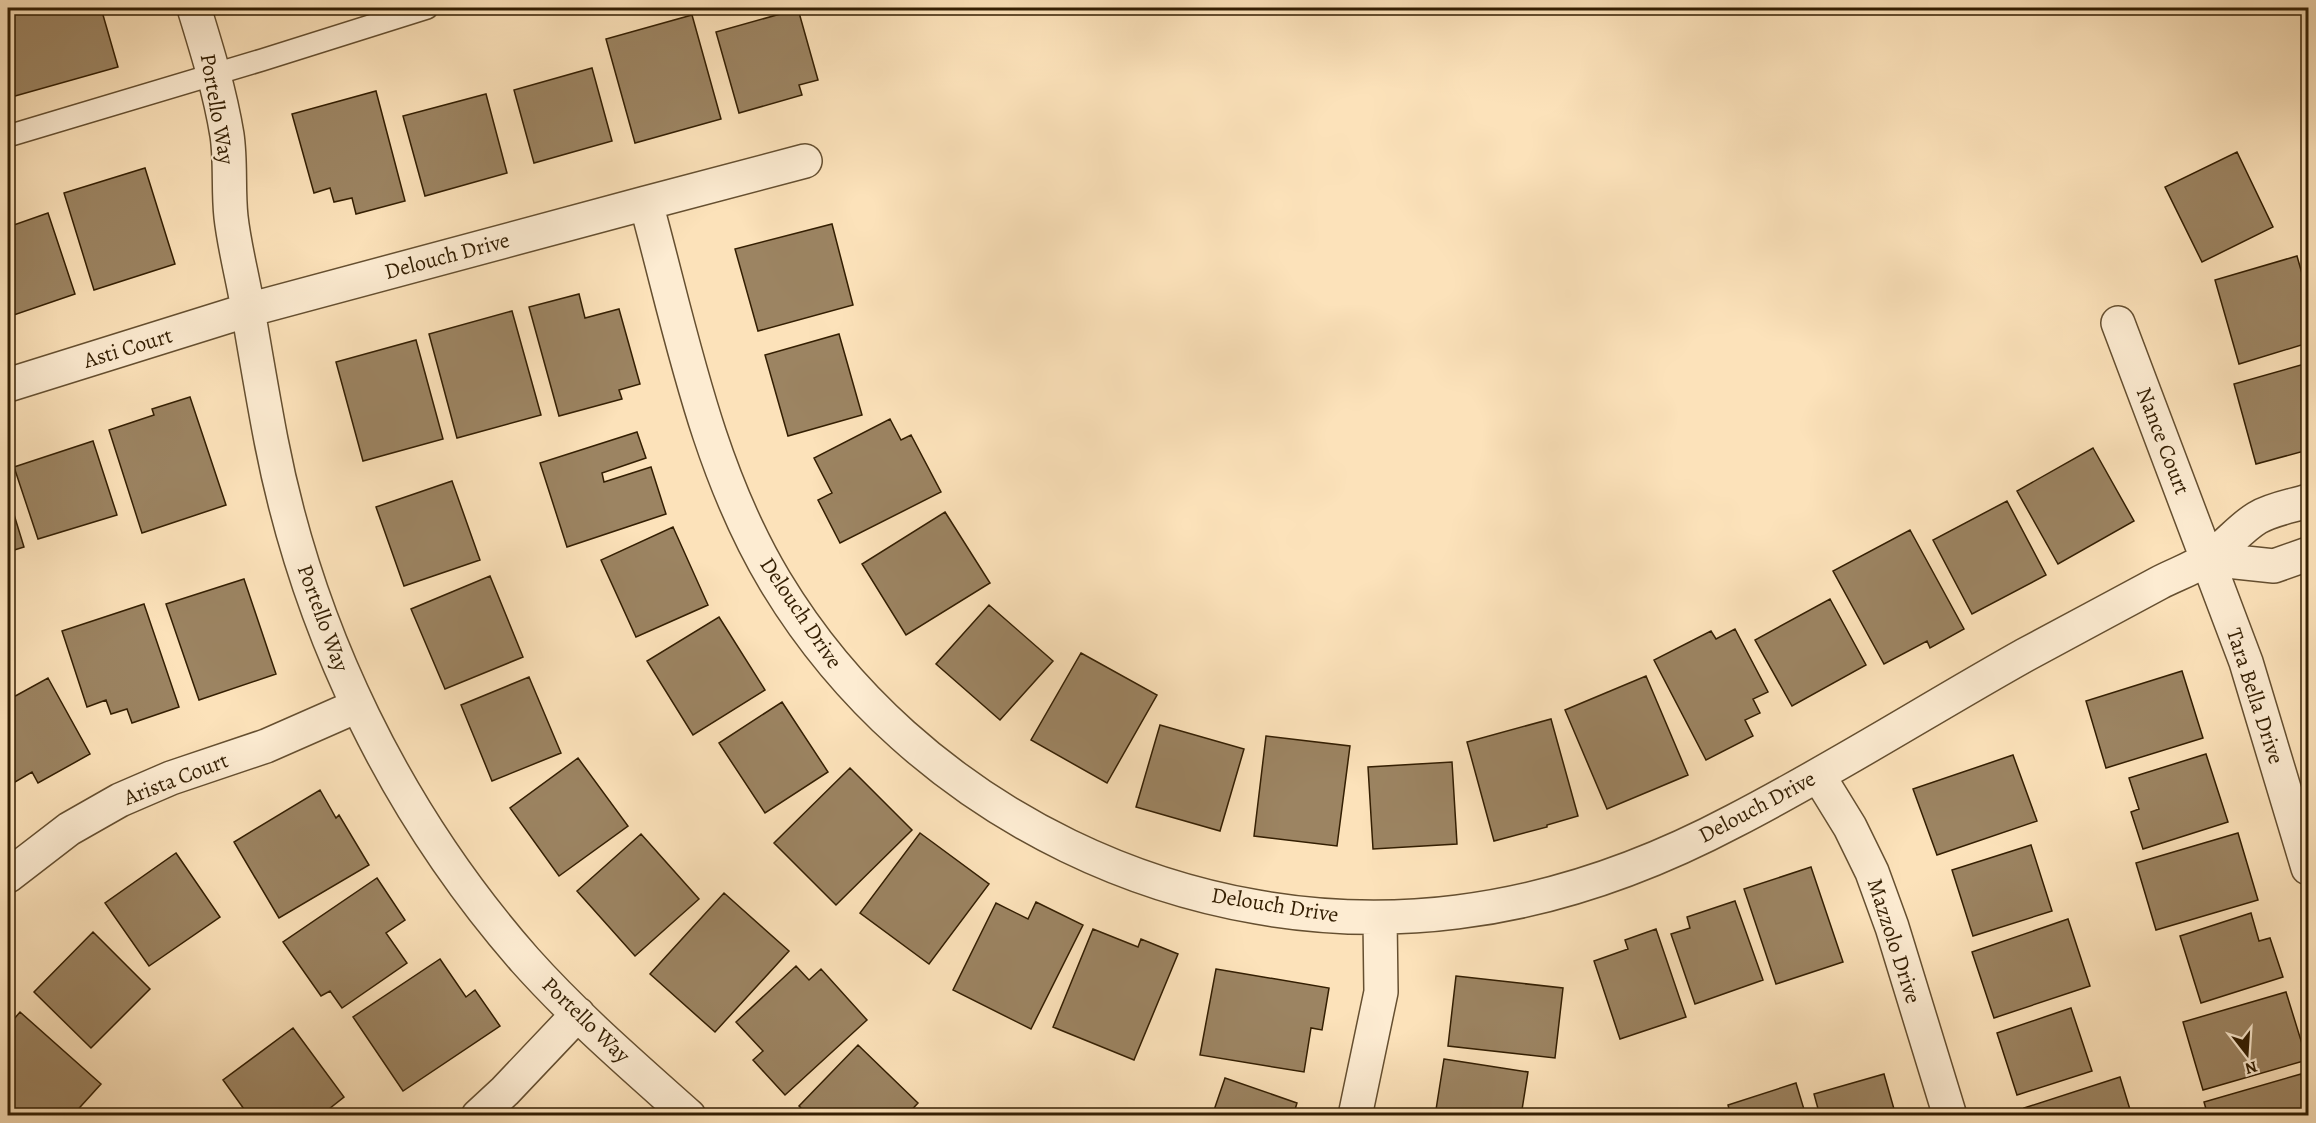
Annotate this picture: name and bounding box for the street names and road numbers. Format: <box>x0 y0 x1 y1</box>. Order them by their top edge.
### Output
street label: Portello Way <box>192 51 242 167</box>
street label: Delouch Drive <box>381 225 513 287</box>
street label: Asti Court <box>79 320 176 376</box>
street label: Nance Court <box>2129 383 2197 499</box>
street label: Delouch Drive <box>753 551 849 675</box>
street label: Portello Way <box>290 560 356 676</box>
street label: Tara Bella Drive <box>2219 624 2291 768</box>
street label: Arista Court <box>119 745 233 813</box>
street label: Delouch Drive <box>1693 764 1821 850</box>
street label: Mazzolo Drive <box>1860 875 1928 1007</box>
street label: Delouch Drive <box>1209 880 1341 930</box>
street label: Portello Way <box>535 970 637 1070</box>

